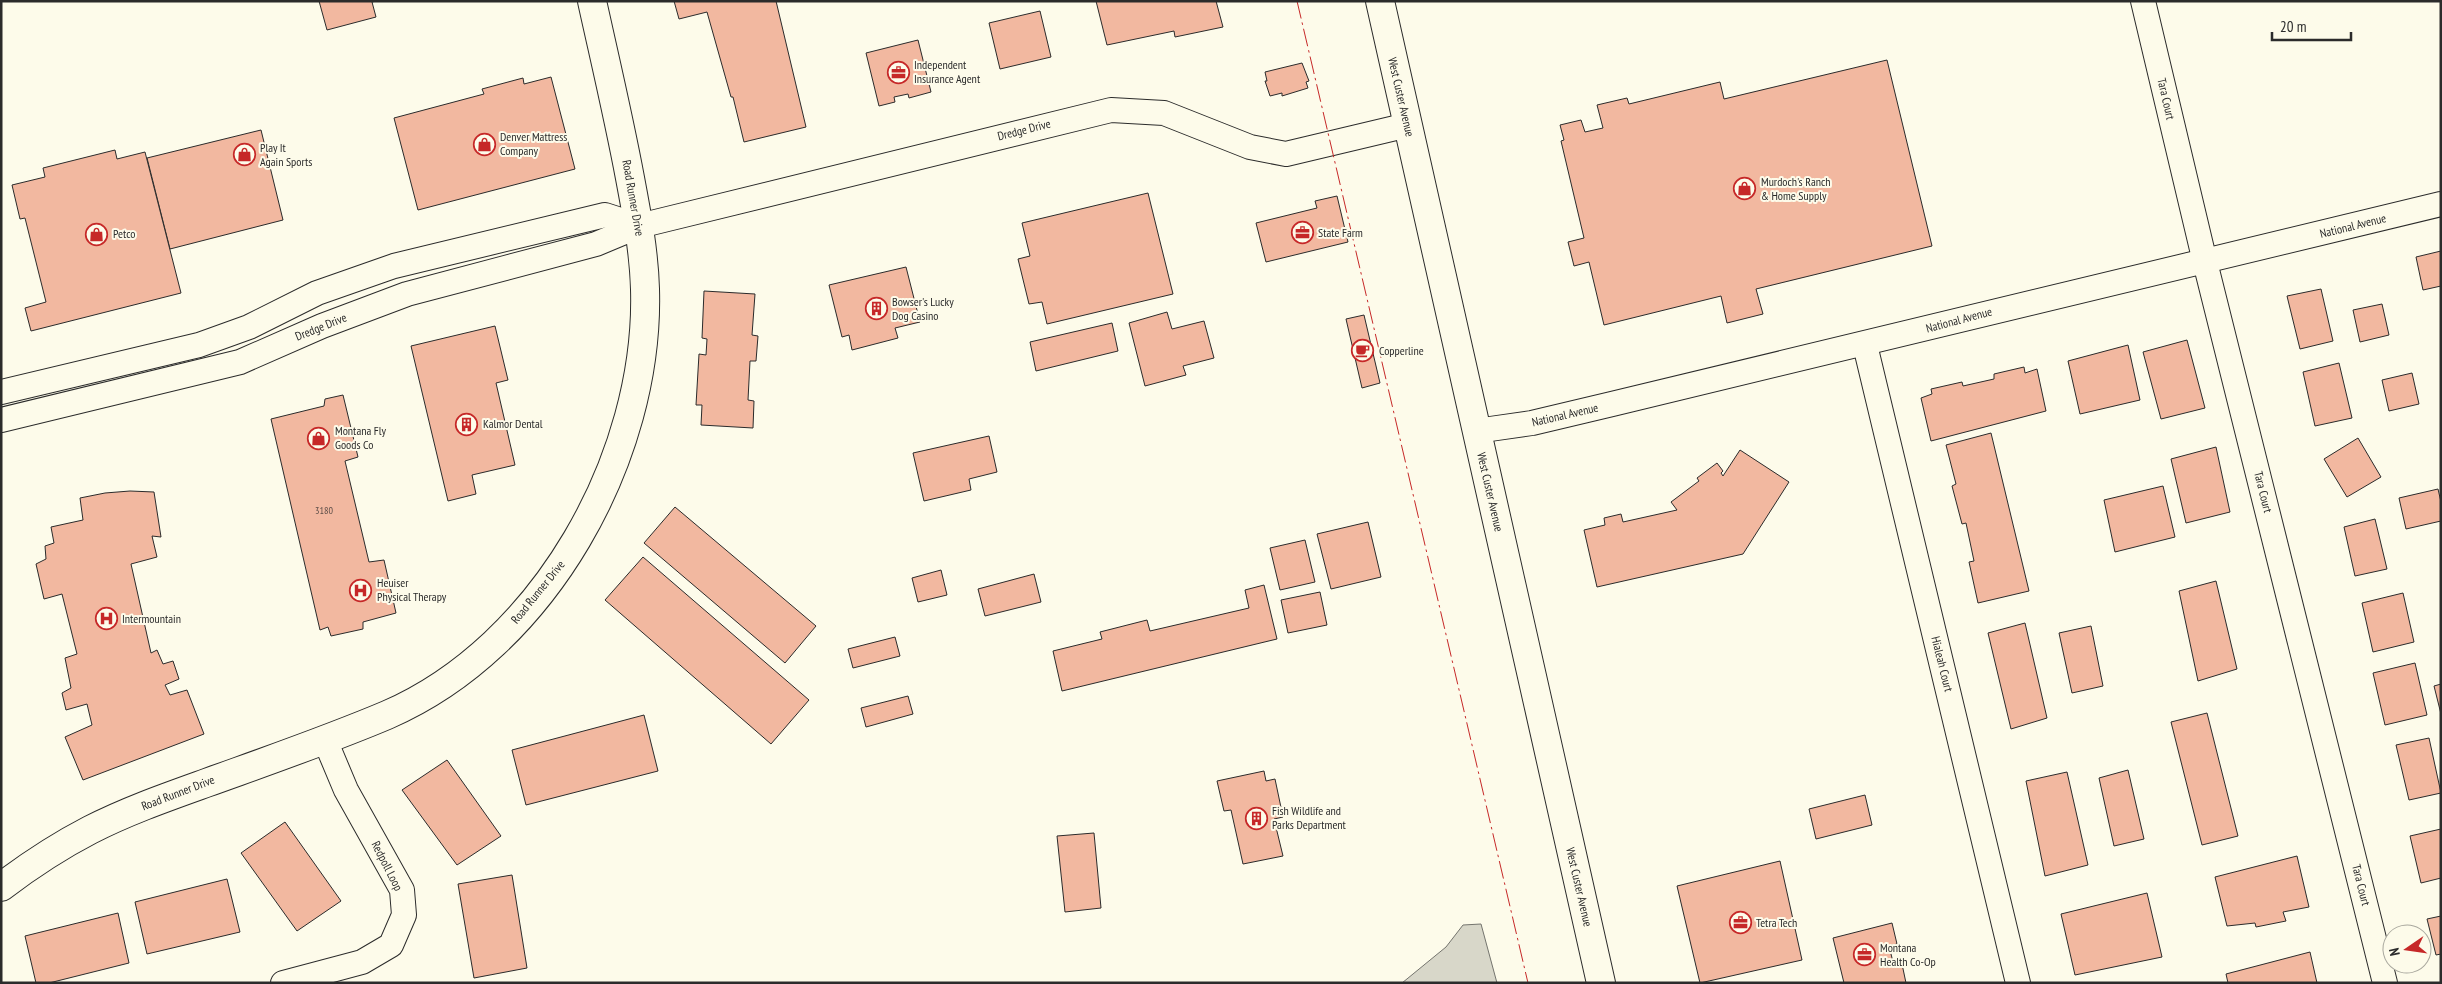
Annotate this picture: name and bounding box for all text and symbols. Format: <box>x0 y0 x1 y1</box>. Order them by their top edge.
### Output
scale bar <box>2272 10 2351 42</box>
text: 20 m <box>2280 17 2306 36</box>
street label: West Custer Avenue <box>1385 56 1418 138</box>
place label: Independent Insurance Agent <box>914 57 981 86</box>
office icon: Independent Insurance Agent <box>886 60 910 84</box>
street label: Tara Court <box>2154 77 2179 122</box>
street label: Dredge Drive <box>996 116 1052 143</box>
place label: Denver Mattress Company <box>500 129 567 158</box>
shop icon: Denver Mattress Company <box>472 132 496 156</box>
place label: Play It Again Sports <box>260 140 312 169</box>
shop icon: Play It Again Sports <box>232 143 256 167</box>
street label: Road Runner Drive <box>619 159 648 237</box>
place label: Murdoch's Ranch & Home Supply <box>1761 174 1831 203</box>
shop icon: Murdoch's Ranch & Home Supply <box>1733 177 1757 201</box>
street label: National Avenue <box>2318 210 2388 241</box>
office icon: State Farm <box>1290 221 1314 245</box>
shop icon: Petco <box>85 222 109 246</box>
place label: State Farm <box>1318 225 1363 240</box>
place label: Petco <box>113 226 135 241</box>
place label: Bowser's Lucky Dog Casino <box>892 294 954 323</box>
building icon: Bowser's Lucky Dog Casino <box>864 297 888 321</box>
street label: National Avenue <box>1924 303 1994 336</box>
street label: Dredge Drive <box>293 309 349 344</box>
cafe icon: Copperline <box>1351 339 1375 363</box>
place label: Copperline <box>1379 343 1424 358</box>
street label: National Avenue <box>1530 400 1600 429</box>
building icon: Kalmor Dental <box>455 412 479 436</box>
place label: Kalmor Dental <box>483 416 543 431</box>
place label: Montana Fly Goods Co <box>335 423 387 452</box>
shop icon: Montana Fly Goods Co <box>307 426 331 450</box>
street label: West Custer Avenue <box>1474 451 1507 533</box>
street label: Tara Court <box>2251 470 2276 515</box>
house number: 3180 <box>315 504 334 517</box>
street label: Road Runner Drive <box>508 557 568 626</box>
place label: Heuiser Physical Therapy <box>377 575 447 604</box>
hospital icon: Heuiser Physical Therapy <box>349 578 373 602</box>
hospital icon: Intermountain <box>94 607 118 631</box>
place label: Intermountain <box>122 611 181 626</box>
street label: Hialeah Court <box>1928 635 1957 694</box>
street label: Road Runner Drive <box>139 772 217 813</box>
place label: Fish Wildlife and Parks Department <box>1272 803 1347 832</box>
building icon: Fish Wildlife and Parks Department <box>1244 806 1268 830</box>
street label: Redpoll Loop <box>368 838 406 893</box>
street label: West Custer Avenue <box>1563 846 1596 928</box>
street label: Tara Court <box>2349 863 2374 908</box>
office icon: Tetra Tech <box>1728 911 1752 935</box>
place label: Tetra Tech <box>1756 915 1797 930</box>
north arrow <box>2382 924 2432 974</box>
place label: Montana Health Co-Op <box>1880 940 1936 969</box>
office icon: Montana Health Co-Op <box>1852 943 1876 967</box>
text: N <box>2385 946 2404 958</box>

